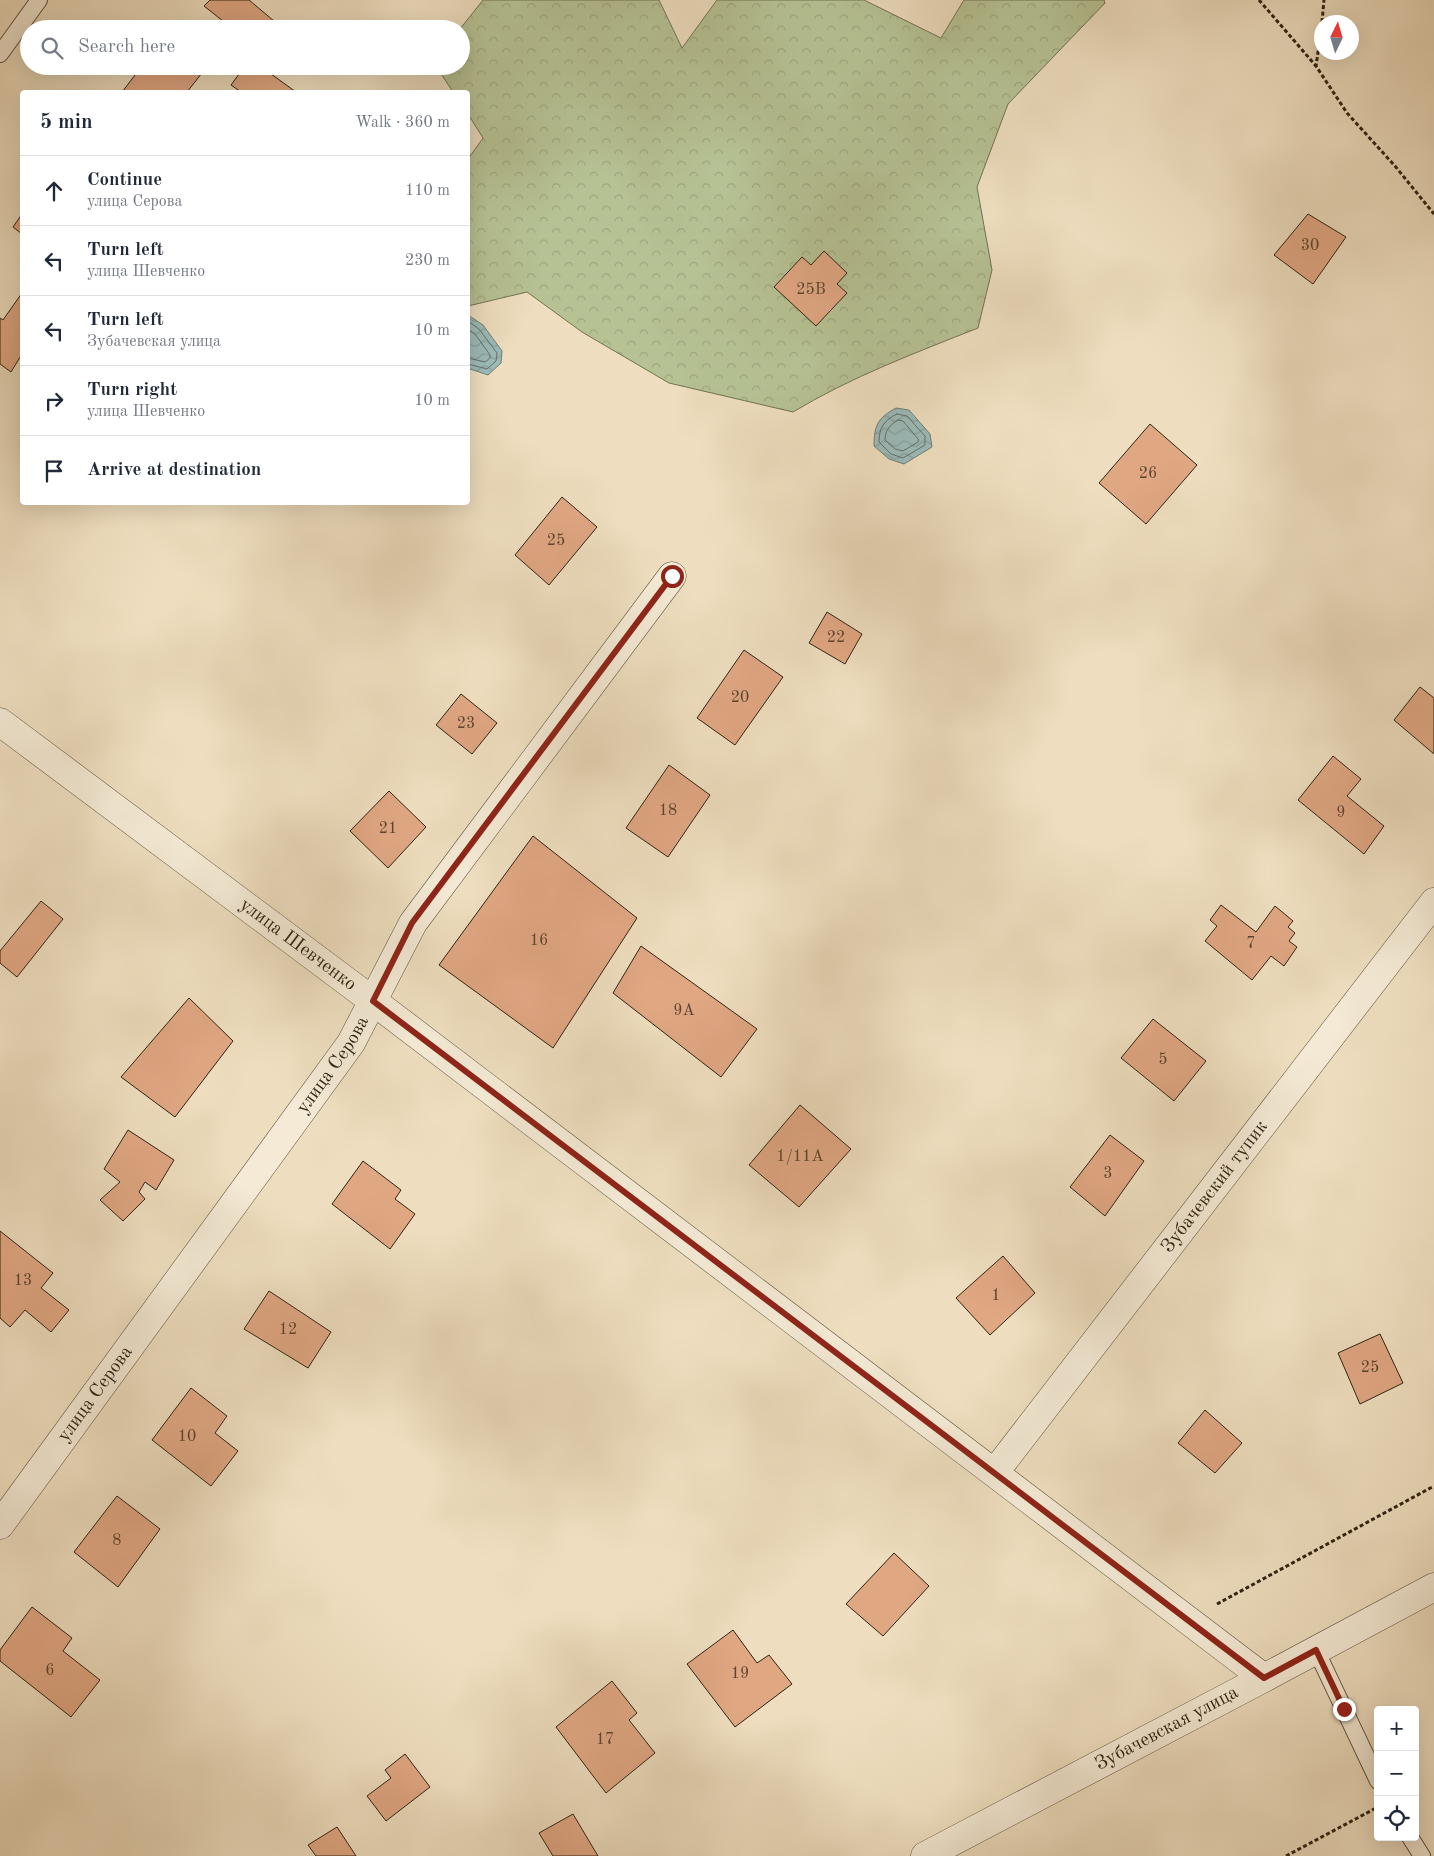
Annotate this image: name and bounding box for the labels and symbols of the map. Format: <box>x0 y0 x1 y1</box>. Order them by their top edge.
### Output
north arrow <box>1314 15 1359 60</box>
house number: 30 <box>1301 238 1319 254</box>
house number: 25В <box>796 282 826 298</box>
house number: 26 <box>1139 466 1157 482</box>
house number: 25 <box>547 533 565 549</box>
route start <box>661 565 684 588</box>
house number: 22 <box>827 630 845 646</box>
house number: 20 <box>731 690 749 706</box>
house number: 23 <box>457 716 475 732</box>
house number: 18 <box>659 803 677 819</box>
house number: 9 <box>1336 805 1346 821</box>
house number: 21 <box>379 821 397 837</box>
street label: улица Шевченко <box>236 895 360 994</box>
house number: 16 <box>530 933 548 949</box>
house number: 7 <box>1246 936 1256 952</box>
house number: 9А <box>673 1003 695 1019</box>
street label: улица Серова <box>293 1013 373 1117</box>
house number: 5 <box>1158 1052 1168 1068</box>
street label: Зубачевский тупик <box>1158 1117 1272 1256</box>
house number: 1/11А <box>776 1149 824 1165</box>
house number: 3 <box>1103 1166 1113 1182</box>
house number: 13 <box>14 1273 32 1289</box>
house number: 1 <box>991 1288 1001 1304</box>
house number: 12 <box>279 1322 297 1338</box>
street label: улица Серова <box>54 1342 137 1445</box>
house number: 25 <box>1361 1360 1379 1376</box>
house number: 10 <box>178 1429 196 1445</box>
house number: 8 <box>112 1533 122 1549</box>
house number: 6 <box>45 1663 55 1679</box>
house number: 19 <box>731 1666 749 1682</box>
street label: Зубачевская улица <box>1092 1683 1242 1775</box>
route end <box>1333 1698 1356 1721</box>
house number: 17 <box>596 1732 614 1748</box>

